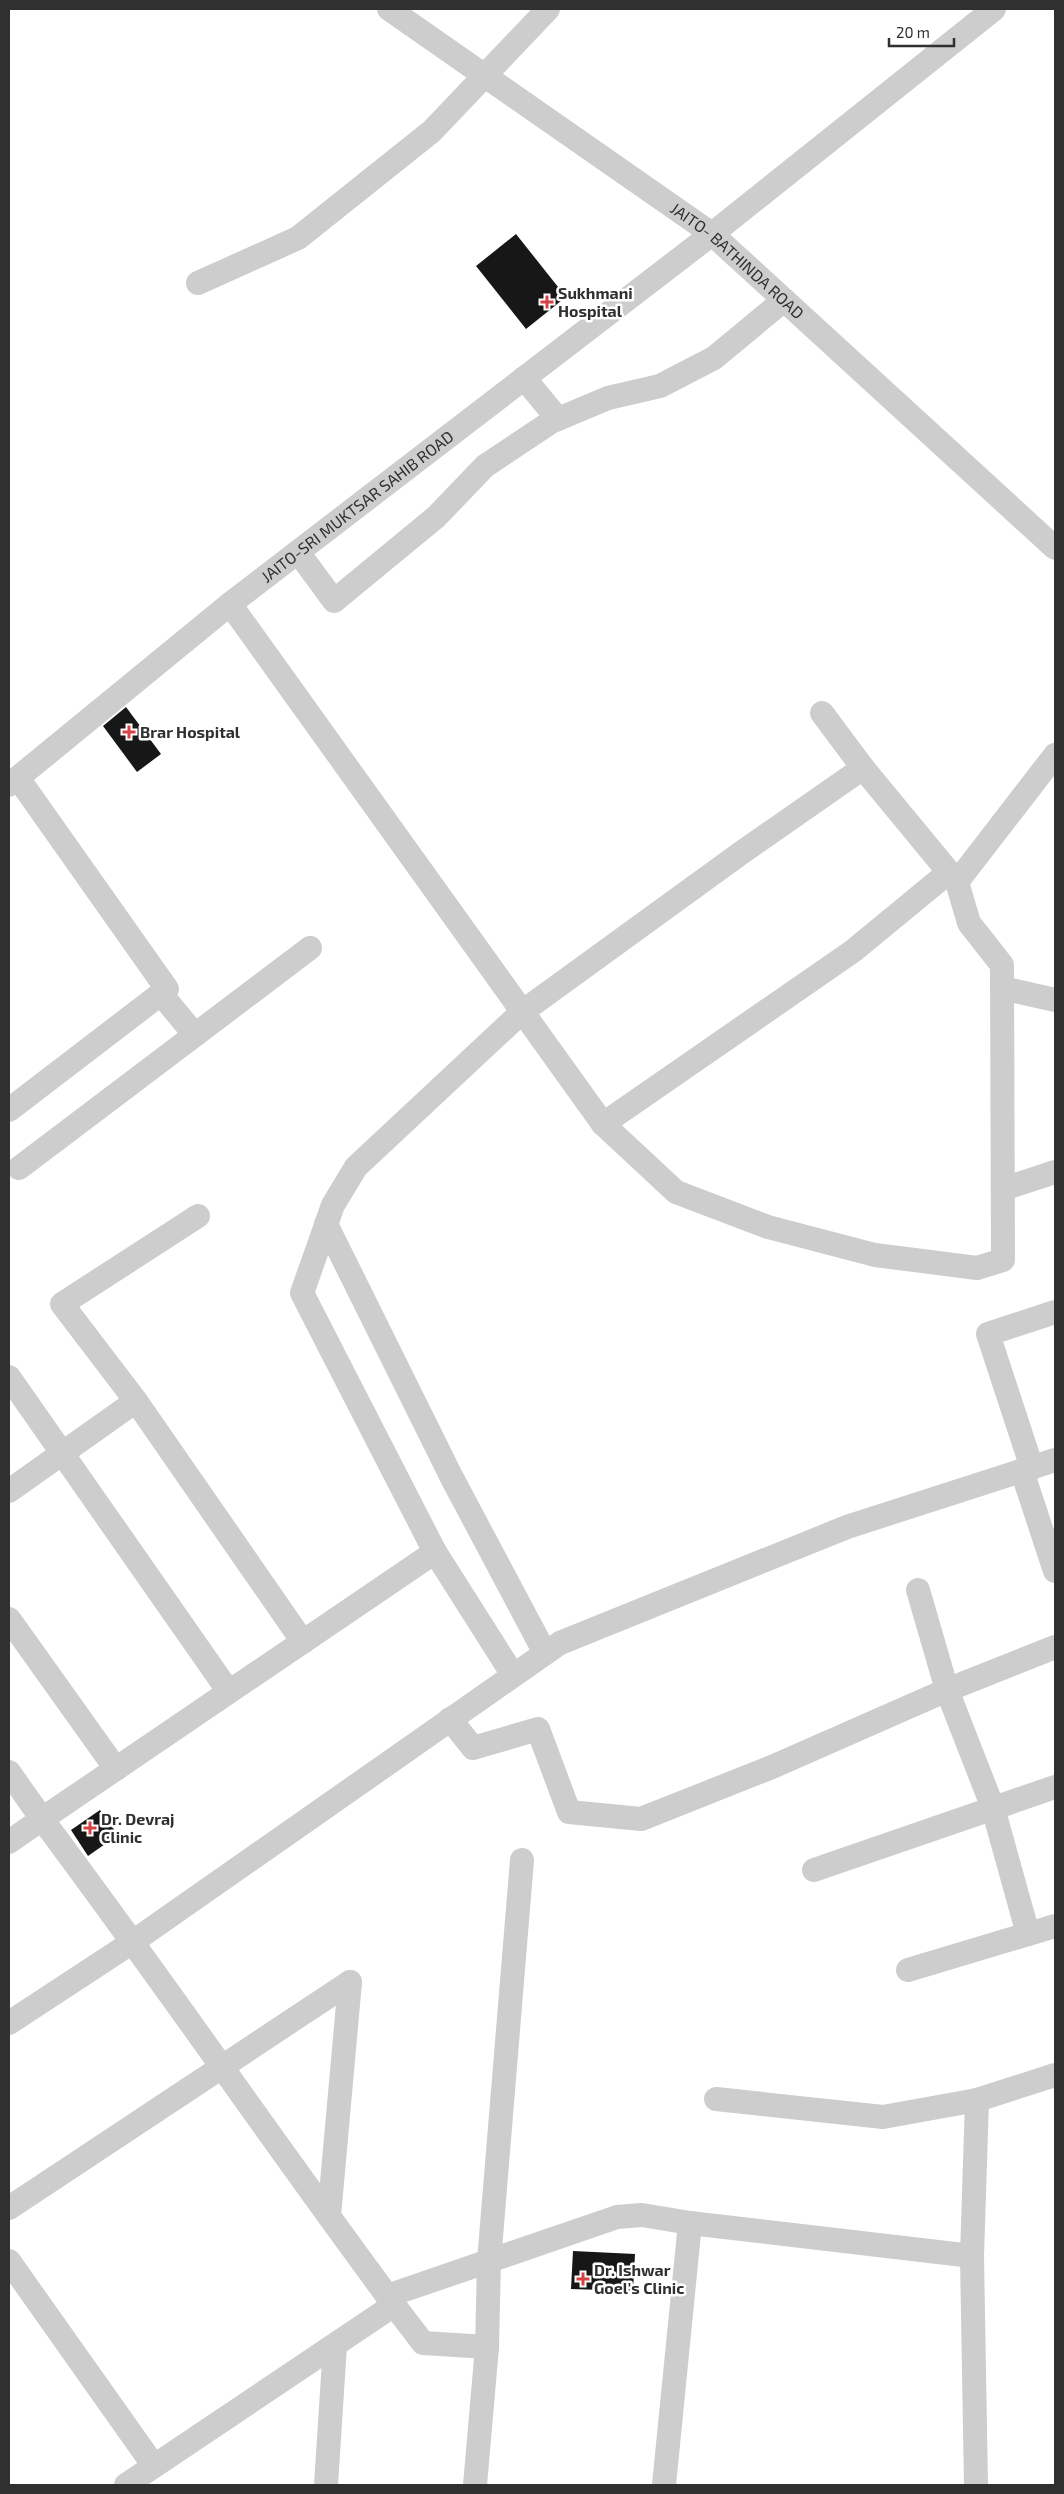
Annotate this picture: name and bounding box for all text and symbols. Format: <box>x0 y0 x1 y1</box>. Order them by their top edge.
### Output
scale bar <box>889 15 954 47</box>
text: 20 m <box>896 23 930 41</box>
street label: JAITO- BATHINDA ROAD <box>667 198 808 322</box>
place label: Sukhmani Hospital <box>558 283 633 320</box>
marker: Sukhmani Hospital <box>540 295 554 309</box>
street label: JAITO-SRI MUKTSAR SAHIB ROAD <box>257 426 457 586</box>
place label: Brar Hospital <box>140 722 241 741</box>
marker: Brar Hospital <box>122 725 136 739</box>
place label: Dr. Devraj Clinic <box>101 1809 175 1846</box>
marker: Dr. Devraj Clinic <box>83 1821 97 1835</box>
place label: Dr. Ishwar Goel's Clinic <box>594 2260 684 2297</box>
marker: Dr. Ishwar Goel's Clinic <box>576 2272 590 2286</box>

